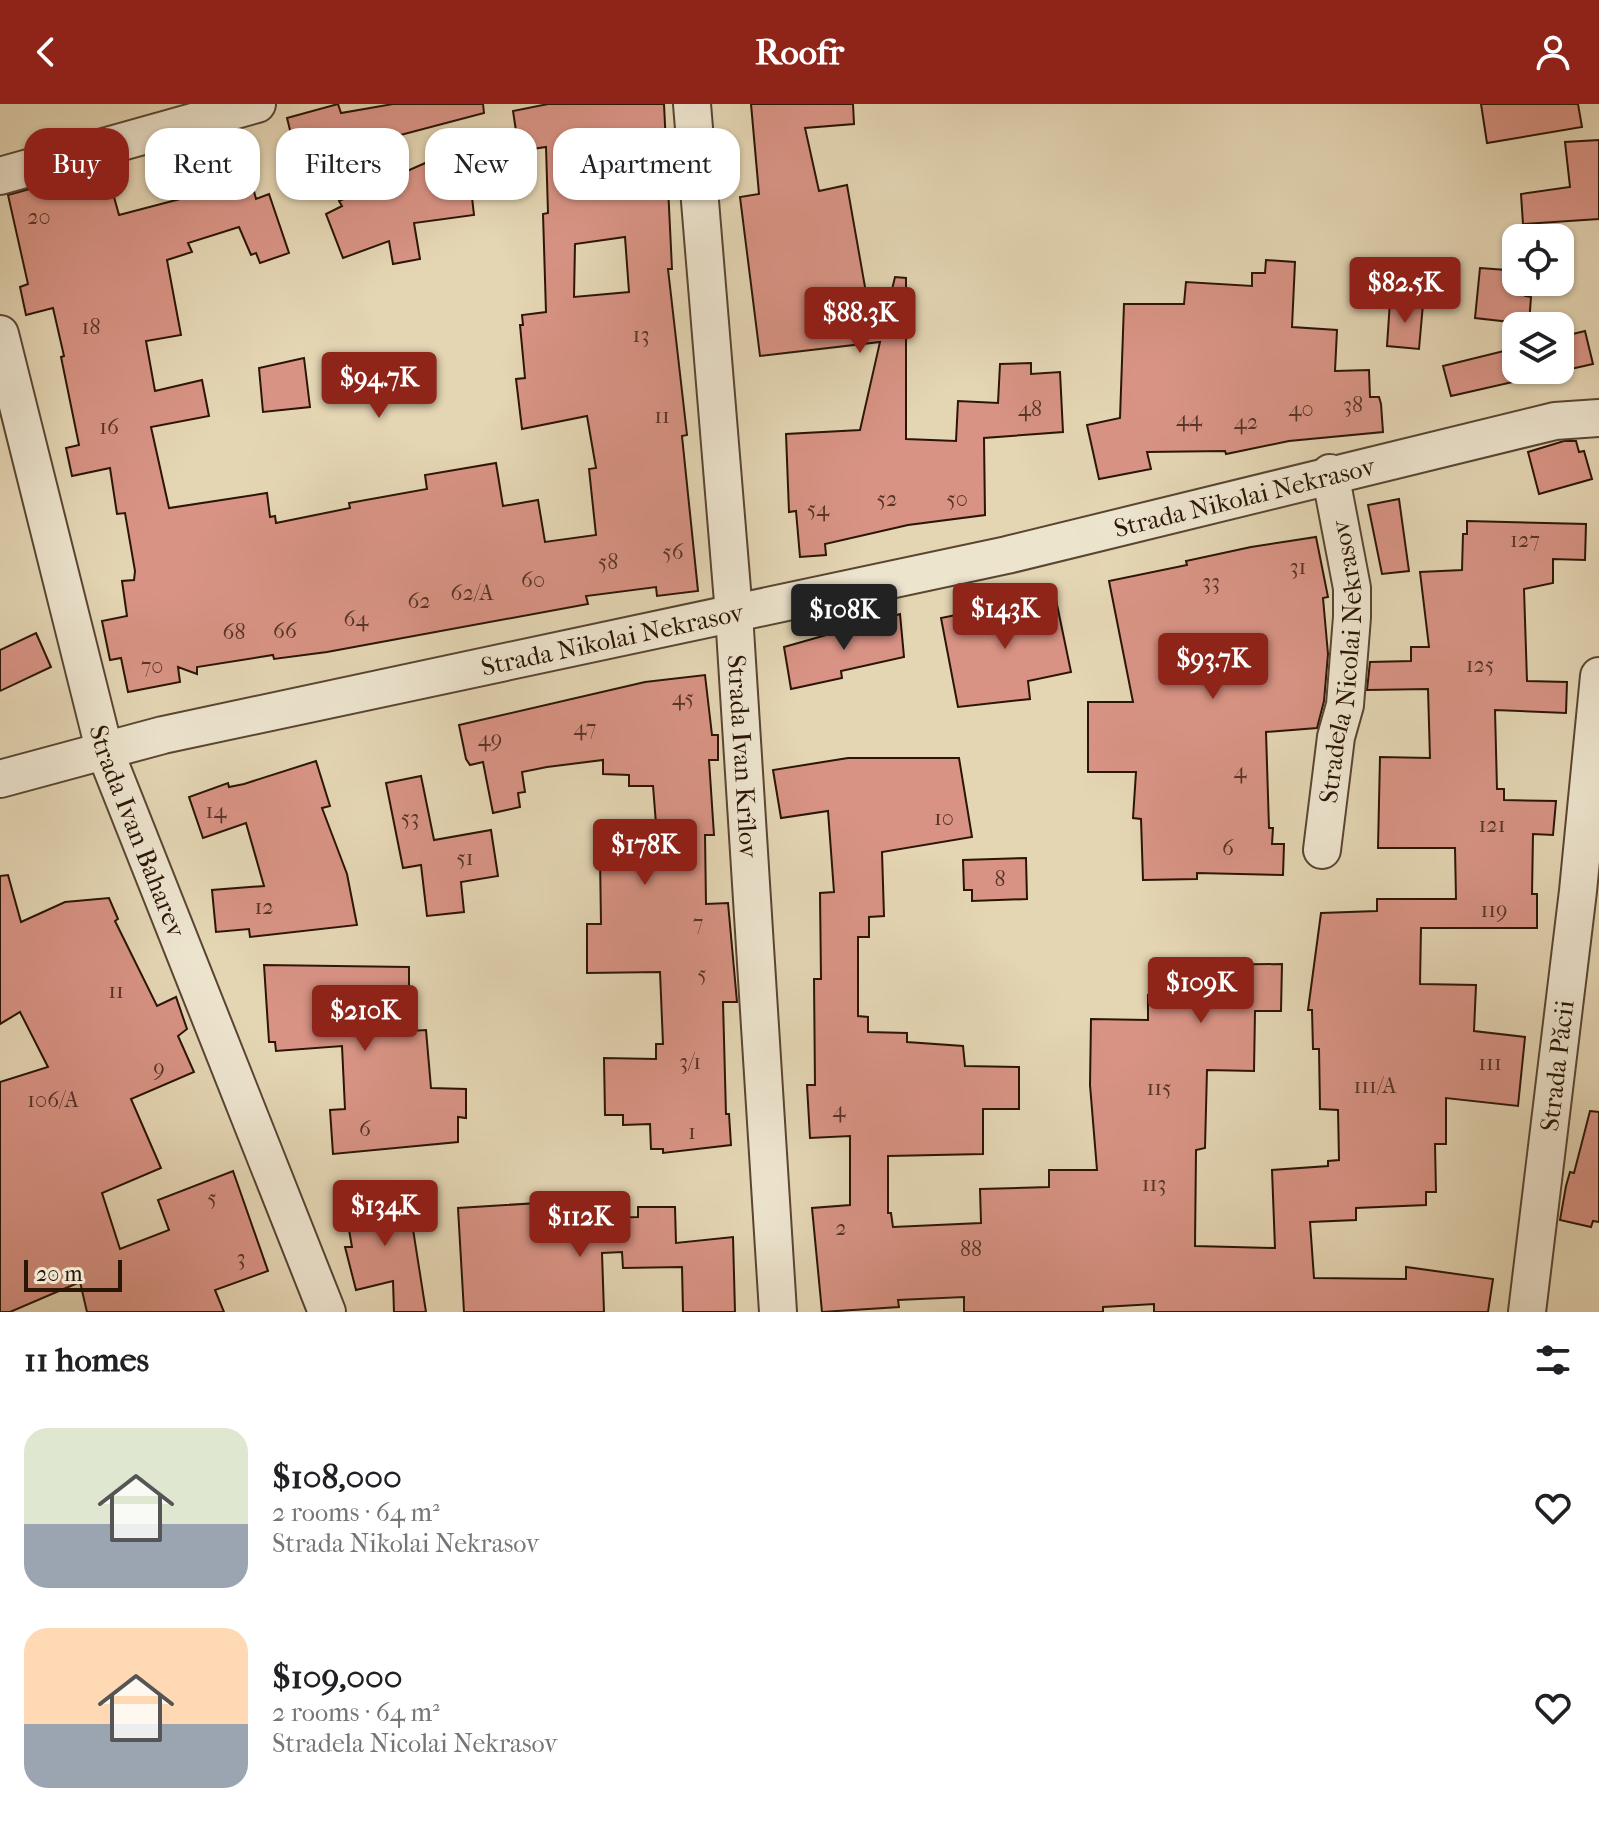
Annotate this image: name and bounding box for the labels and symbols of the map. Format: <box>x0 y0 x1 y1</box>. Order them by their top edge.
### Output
house number: 20 <box>27 204 51 230</box>
pin: $82.5K <box>1340 257 1470 325</box>
pin: $88.3K <box>795 287 925 355</box>
house number: 18 <box>82 314 100 340</box>
house number: 13 <box>633 322 649 348</box>
pin: $94.7K <box>314 352 444 420</box>
house number: 38 <box>1343 392 1363 418</box>
house number: 48 <box>1018 396 1042 422</box>
house number: 40 <box>1288 396 1314 422</box>
house number: 11 <box>654 403 670 429</box>
house number: 44 <box>1176 406 1203 432</box>
house number: 42 <box>1234 409 1258 435</box>
house number: 16 <box>99 414 119 440</box>
street label: Strada Nikolai Nekrasov <box>1111 450 1379 544</box>
house number: 52 <box>877 486 897 512</box>
house number: 50 <box>946 486 968 512</box>
house number: 54 <box>807 496 830 522</box>
street label: Stradela Nicolai Nekrasov <box>1312 517 1368 805</box>
house number: 127 <box>1510 527 1540 553</box>
house number: 56 <box>662 539 684 565</box>
house number: 58 <box>598 549 618 575</box>
house number: 31 <box>1290 554 1306 580</box>
house number: 60 <box>521 567 545 593</box>
house number: 33 <box>1202 569 1220 595</box>
house number: 62/A <box>451 580 494 606</box>
pin: $143K <box>949 583 1061 651</box>
pin: $108K <box>788 584 900 652</box>
house number: 62 <box>407 588 431 614</box>
street label: Strada Nikolai Nekrasov <box>478 596 747 682</box>
house number: 64 <box>344 606 369 632</box>
house number: 66 <box>273 618 297 644</box>
house number: 68 <box>223 619 245 645</box>
pin: $93.7K <box>1148 633 1278 701</box>
house number: 125 <box>1466 652 1494 678</box>
house number: 70 <box>141 653 163 679</box>
street label: Strada Ivan Krîlov <box>721 654 765 859</box>
house number: 45 <box>672 685 694 711</box>
house number: 47 <box>574 715 596 741</box>
street label: Strada Ivan Baharev <box>83 722 193 942</box>
house number: 49 <box>478 726 502 752</box>
house number: 4 <box>1234 758 1248 784</box>
house number: 14 <box>206 798 227 824</box>
house number: 53 <box>401 805 419 831</box>
house number: 10 <box>934 805 954 831</box>
house number: 121 <box>1478 812 1506 838</box>
pin: $178K <box>589 819 701 887</box>
house number: 6 <box>1222 835 1234 861</box>
house number: 51 <box>456 845 474 871</box>
house number: 8 <box>994 866 1006 892</box>
house number: 12 <box>254 894 274 920</box>
house number: 119 <box>1480 897 1508 923</box>
house number: 7 <box>693 910 703 936</box>
pin: $109K <box>1145 957 1257 1025</box>
house number: 5 <box>697 961 707 987</box>
house number: 11 <box>108 978 124 1004</box>
pin: $210K <box>309 985 421 1053</box>
street label: Strada Păcii <box>1534 998 1580 1133</box>
house number: 3/1 <box>679 1049 701 1075</box>
house number: 111 <box>1478 1050 1502 1076</box>
house number: 9 <box>153 1055 165 1081</box>
house number: 111/A <box>1353 1073 1397 1099</box>
house number: 115 <box>1146 1075 1172 1101</box>
house number: 106/A <box>27 1087 79 1113</box>
house number: 4 <box>833 1097 847 1123</box>
house number: 6 <box>359 1116 371 1142</box>
house number: 1 <box>688 1119 696 1145</box>
house number: 113 <box>1142 1171 1166 1197</box>
pin: $134K <box>329 1180 441 1248</box>
house number: 5 <box>207 1185 217 1211</box>
pin: $112K <box>524 1191 636 1259</box>
house number: 2 <box>835 1215 847 1241</box>
house number: 88 <box>960 1236 982 1262</box>
house number: 3 <box>236 1245 246 1271</box>
scale bar <box>24 1256 122 1292</box>

